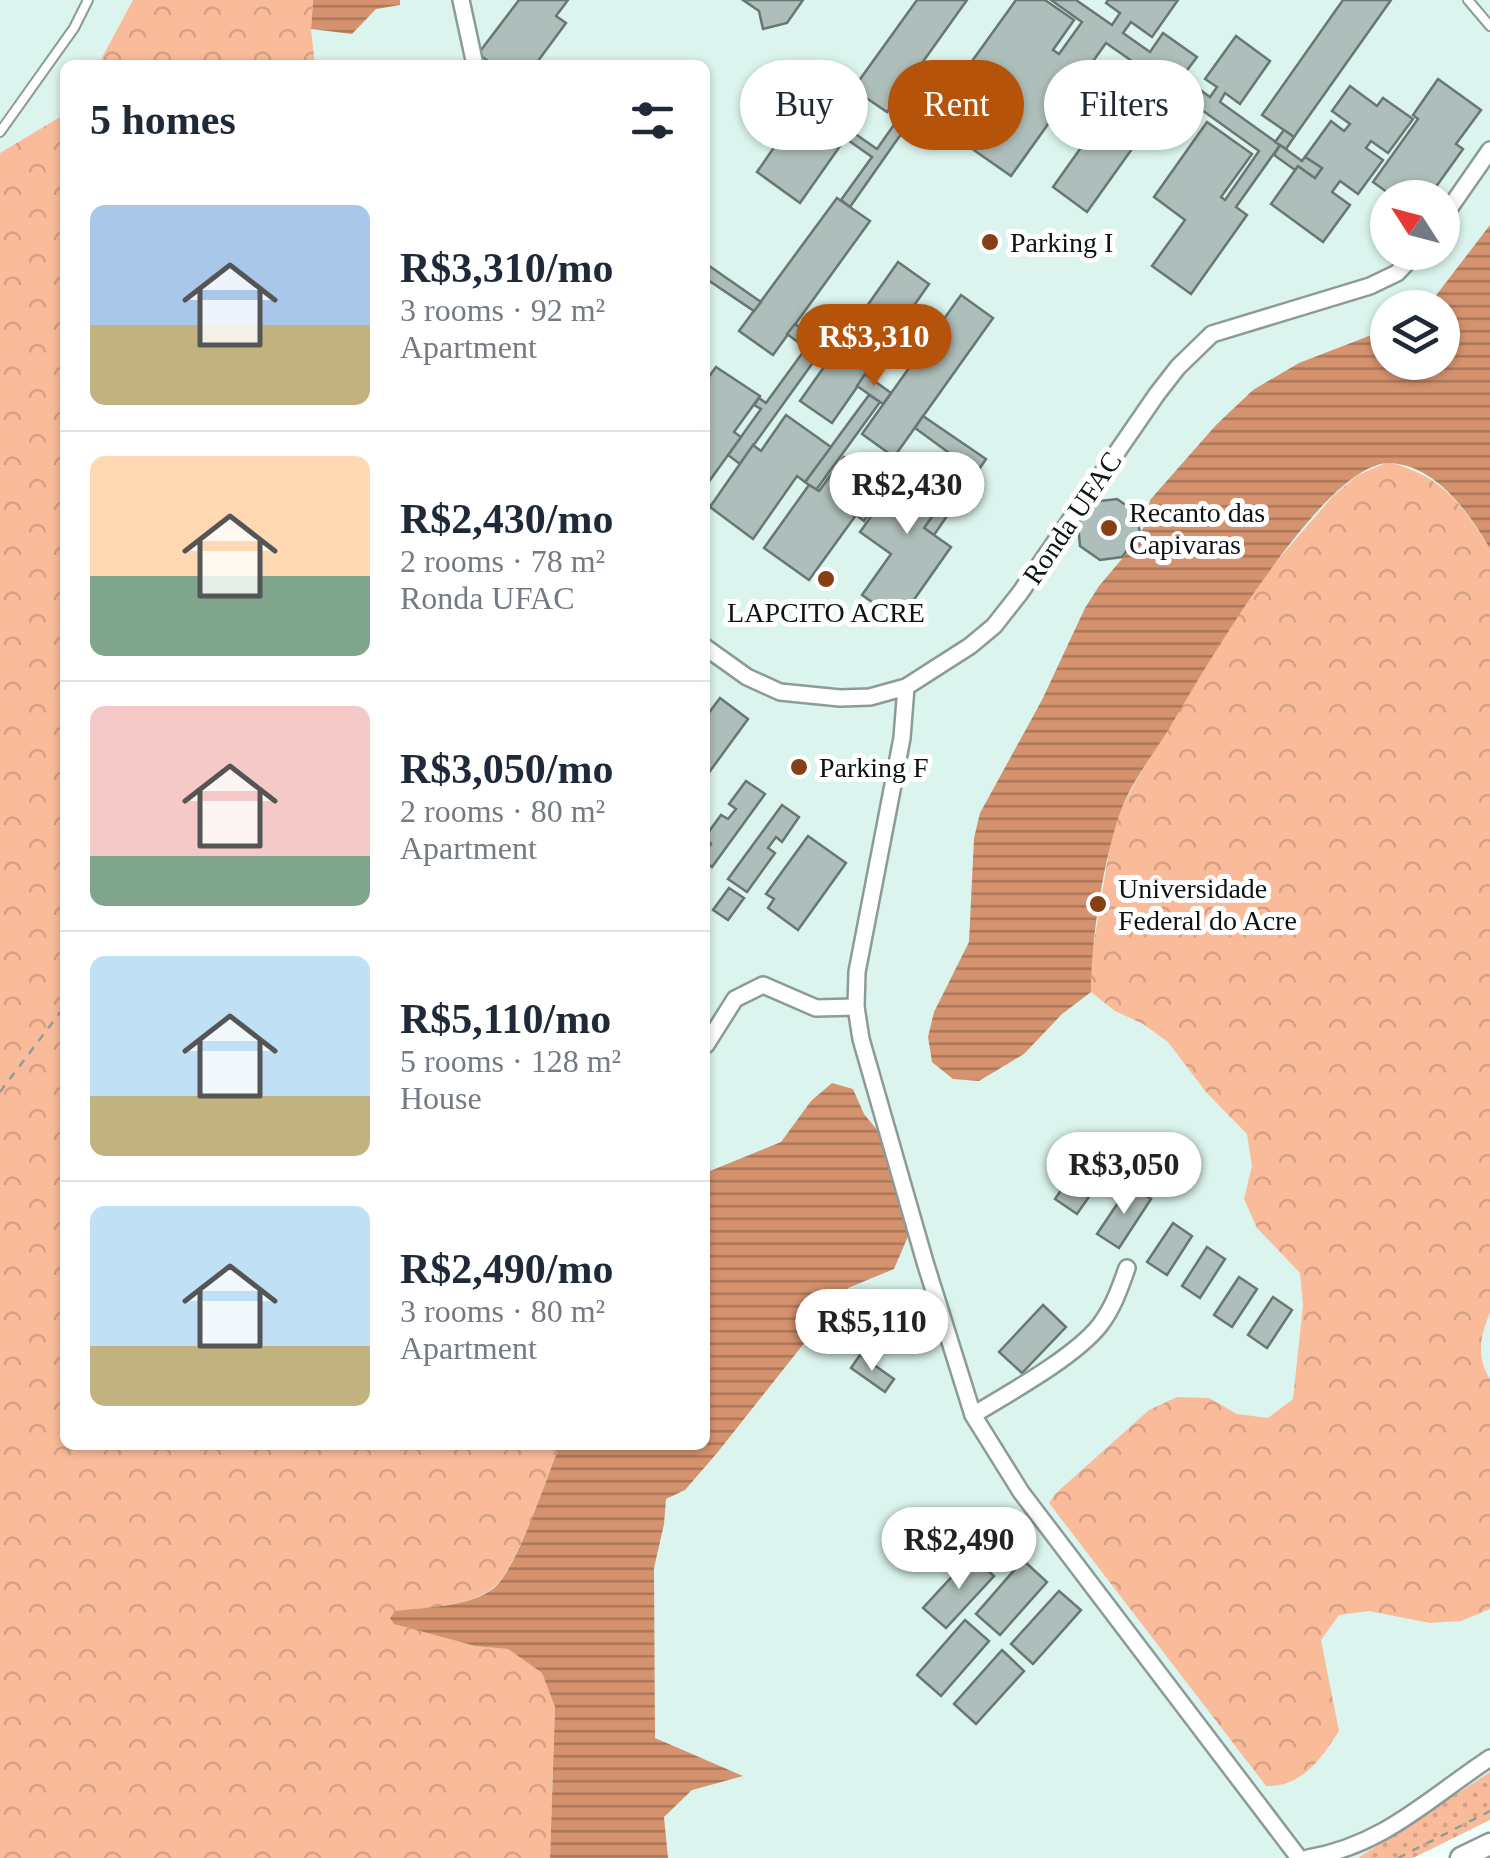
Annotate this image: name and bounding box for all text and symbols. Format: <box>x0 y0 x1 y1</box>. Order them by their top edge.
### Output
chip: Buy <box>740 60 868 150</box>
chip: Rent <box>888 60 1024 150</box>
chip: Filters <box>1044 60 1204 150</box>
icon: filters <box>625 93 680 148</box>
text: 5 homes <box>90 97 236 143</box>
north arrow <box>1370 180 1460 270</box>
map controls <box>1370 180 1460 380</box>
place label: Parking I <box>1010 227 1113 258</box>
marker: Parking I <box>979 231 1001 253</box>
icon: home <box>170 245 290 365</box>
text: R$3,310/mo <box>400 245 614 291</box>
button: layers <box>1370 290 1460 380</box>
text: 3 rooms · 92 m² <box>400 292 605 328</box>
pin: R$3,310 <box>782 304 966 389</box>
text: R$3,310 <box>818 318 930 354</box>
text: Apartment <box>400 329 537 365</box>
street label: Ronda UFAC <box>1016 446 1128 590</box>
pin: R$2,430 <box>815 452 999 537</box>
text: R$2,430 <box>851 466 963 502</box>
icon: home <box>170 496 290 616</box>
text: R$2,430/mo <box>400 496 614 542</box>
place label: Recanto das Capivaras <box>1129 497 1265 560</box>
marker: Recanto das Capivaras <box>1098 517 1120 539</box>
text: 2 rooms · 78 m² <box>400 543 605 579</box>
marker: LAPCITO ACRE <box>815 568 837 590</box>
text: Ronda UFAC <box>400 580 575 616</box>
place label: LAPCITO ACRE <box>727 597 925 628</box>
icon: home <box>170 746 290 866</box>
text: R$3,050/mo <box>400 746 614 792</box>
place label: Parking F <box>819 752 929 783</box>
marker: Parking F <box>788 756 810 778</box>
text: 2 rooms · 80 m² <box>400 793 605 829</box>
text: Apartment <box>400 830 537 866</box>
place label: Universidade Federal do Acre <box>1118 873 1297 936</box>
marker: Universidade Federal do Acre <box>1087 893 1109 915</box>
icon: home <box>170 996 290 1116</box>
text: R$5,110/mo <box>400 996 611 1042</box>
text: 5 rooms · 128 m² <box>400 1043 621 1079</box>
text: House <box>400 1080 482 1116</box>
pin: R$3,050 <box>1032 1132 1216 1217</box>
text: R$3,050 <box>1068 1146 1180 1182</box>
icon: home <box>170 1246 290 1366</box>
text: R$2,490/mo <box>400 1246 614 1292</box>
pin: R$5,110 <box>780 1289 964 1374</box>
text: 3 rooms · 80 m² <box>400 1293 605 1329</box>
text: R$5,110 <box>817 1303 927 1339</box>
text: Apartment <box>400 1330 537 1366</box>
pin: R$2,490 <box>867 1507 1051 1592</box>
text: R$2,490 <box>903 1521 1015 1557</box>

